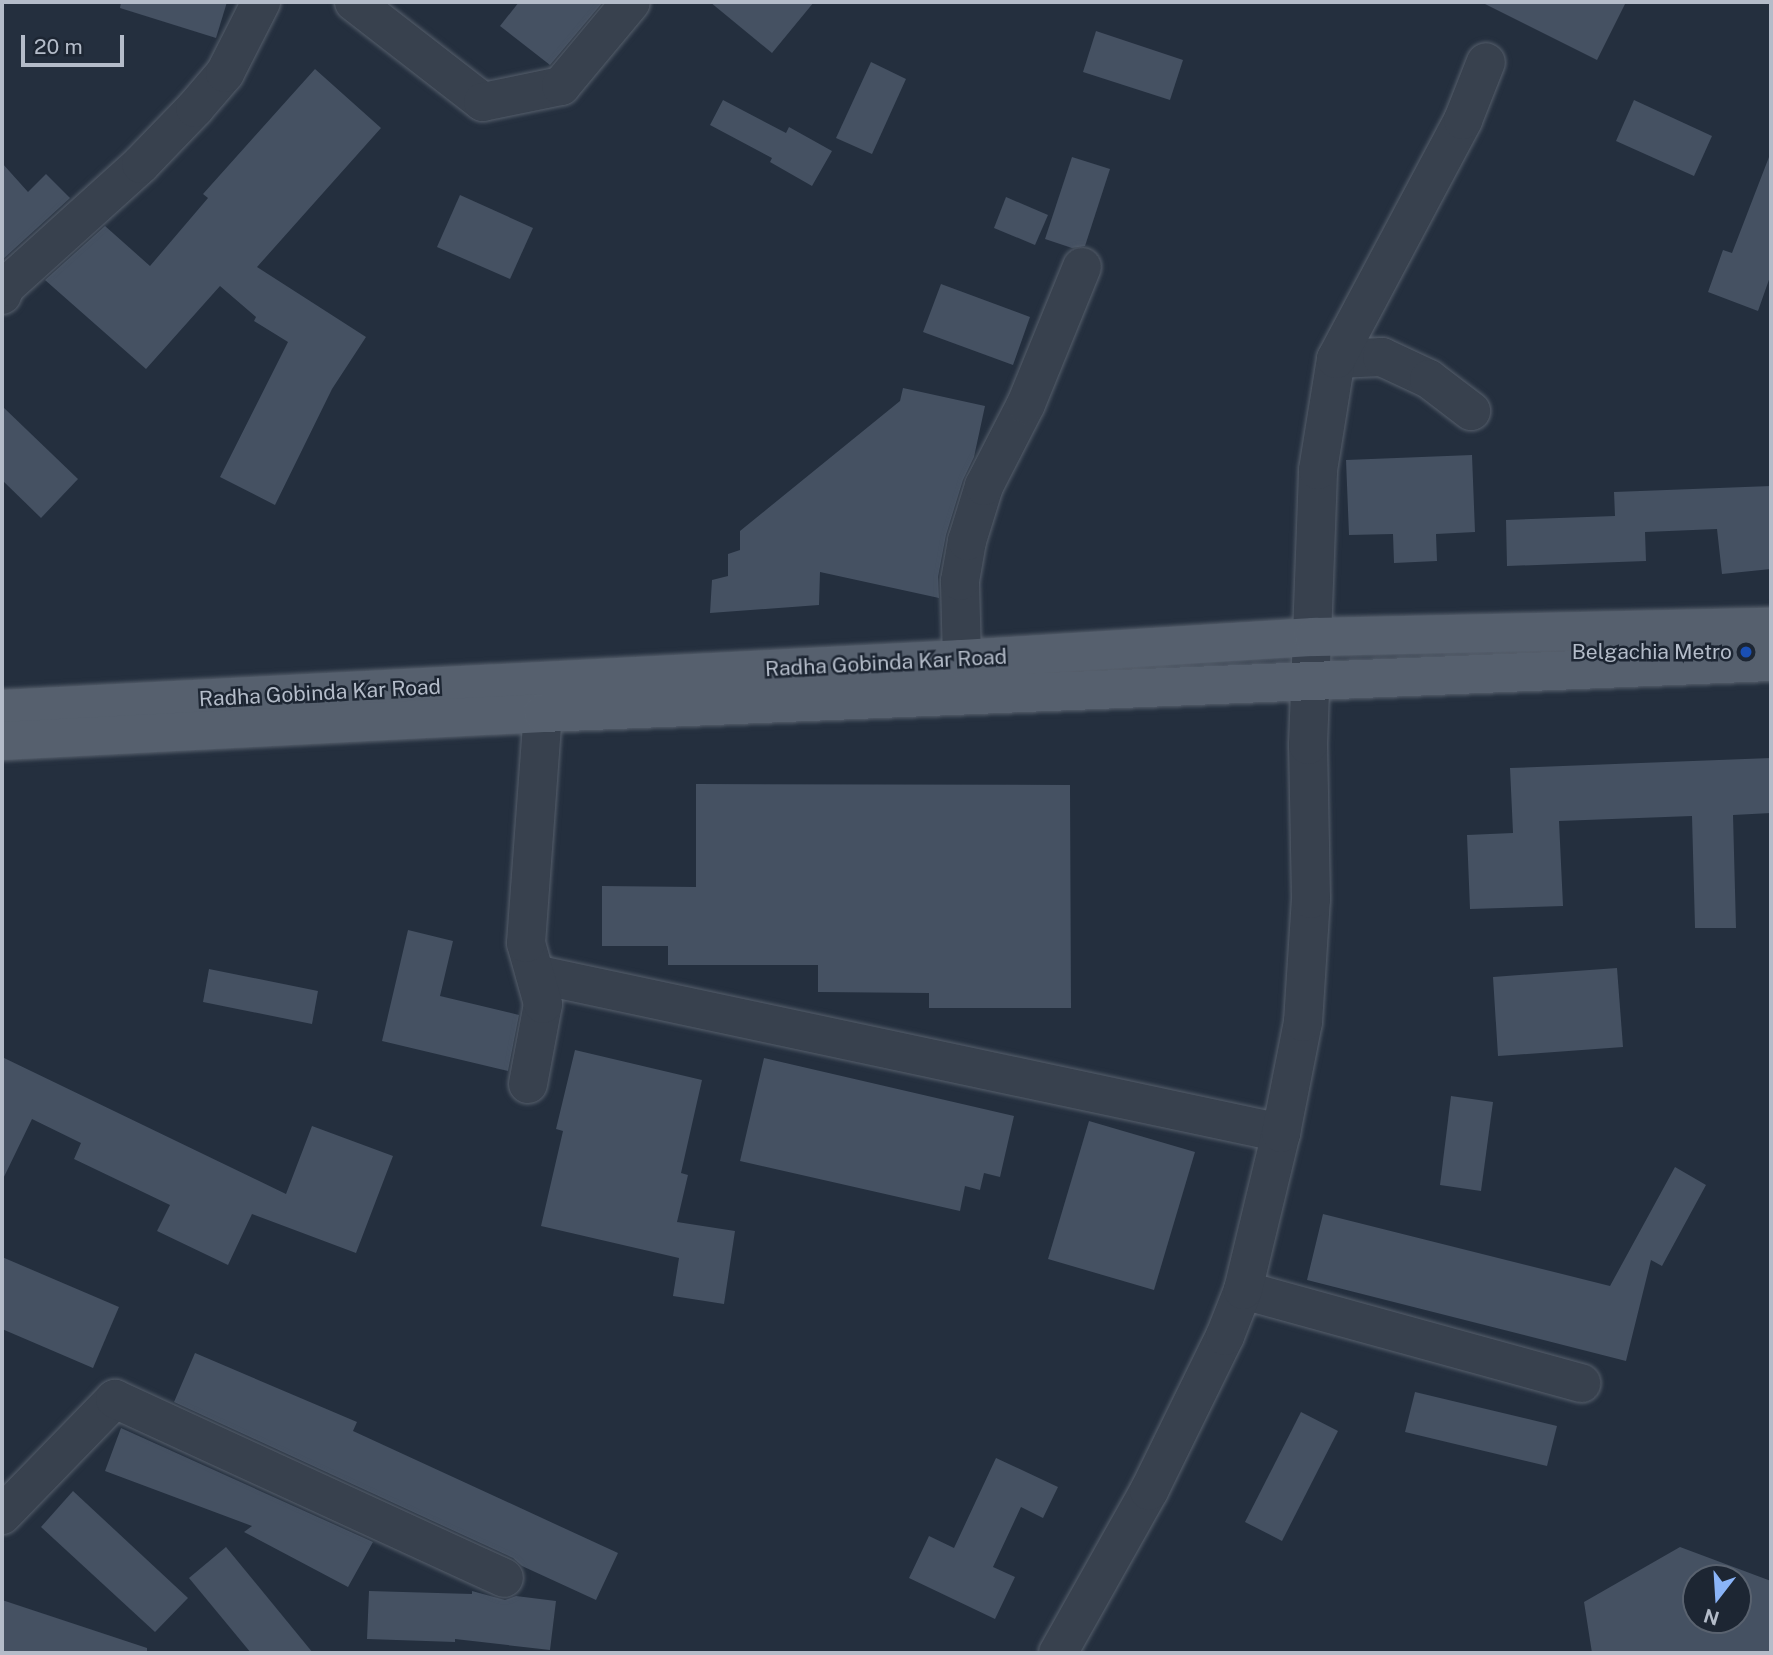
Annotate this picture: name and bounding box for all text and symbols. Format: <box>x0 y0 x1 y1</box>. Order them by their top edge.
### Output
scale bar <box>24 21 128 65</box>
text: 20 m <box>34 34 83 59</box>
place label: Belgachia Metro <box>1572 639 1732 665</box>
street label: Radha Gobinda Kar Road <box>764 644 1008 682</box>
marker: Belgachia Metro <box>1738 644 1754 660</box>
street label: Radha Gobinda Kar Road <box>198 674 442 712</box>
north arrow <box>1682 1564 1752 1634</box>
text: N <box>1701 1604 1722 1630</box>

